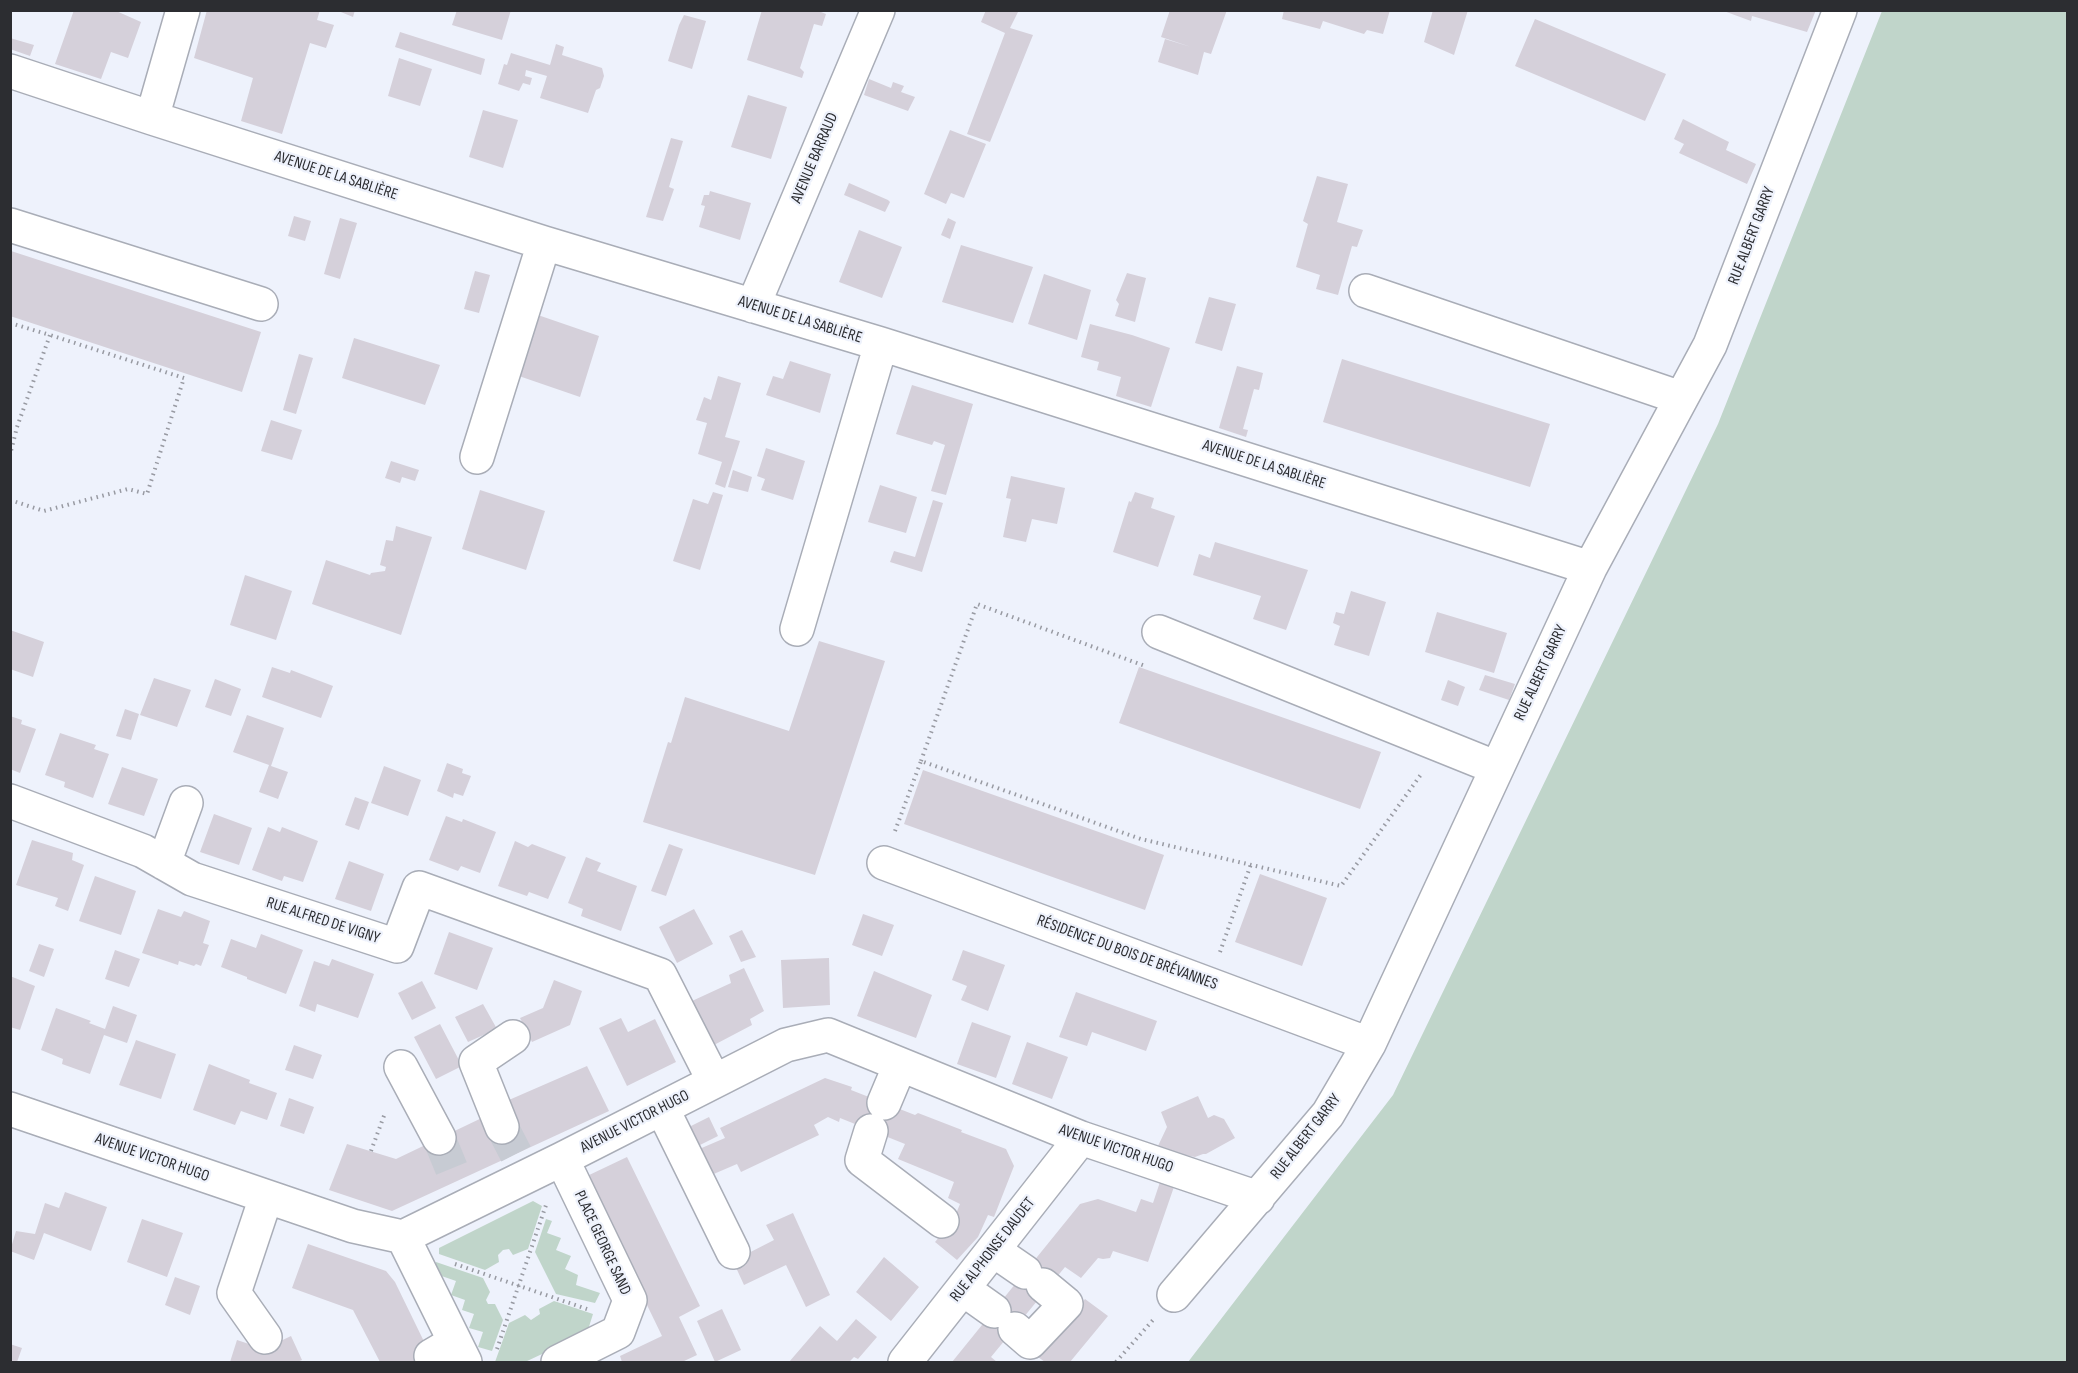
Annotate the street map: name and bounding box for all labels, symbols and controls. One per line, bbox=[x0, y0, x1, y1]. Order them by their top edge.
street label: AVENUE BARRAUD bbox=[787, 110, 843, 206]
street label: AVENUE DE LA SABLIÈRE bbox=[272, 147, 400, 205]
street label: RUE ALBERT GARRY bbox=[1725, 184, 1779, 288]
street label: AVENUE DE LA SABLIÈRE bbox=[736, 292, 864, 348]
street label: AVENUE DE LA SABLIÈRE bbox=[1200, 436, 1328, 494]
street label: RUE ALBERT GARRY bbox=[1511, 622, 1571, 724]
street label: RUE ALFRED DE VIGNY bbox=[264, 894, 382, 948]
street label: RÉSIDENCE DU BOIS DE BRÉVANNES bbox=[1034, 911, 1220, 995]
street label: AVENUE VICTOR HUGO bbox=[577, 1086, 693, 1158]
street label: RUE ALBERT GARRY bbox=[1267, 1090, 1345, 1184]
street label: AVENUE VICTOR HUGO bbox=[1056, 1120, 1176, 1178]
street label: AVENUE VICTOR HUGO bbox=[92, 1129, 212, 1187]
street label: PLACE GEORGE SAND bbox=[569, 1188, 635, 1298]
street label: RUE ALPHONSE DAUDET bbox=[946, 1194, 1040, 1306]

